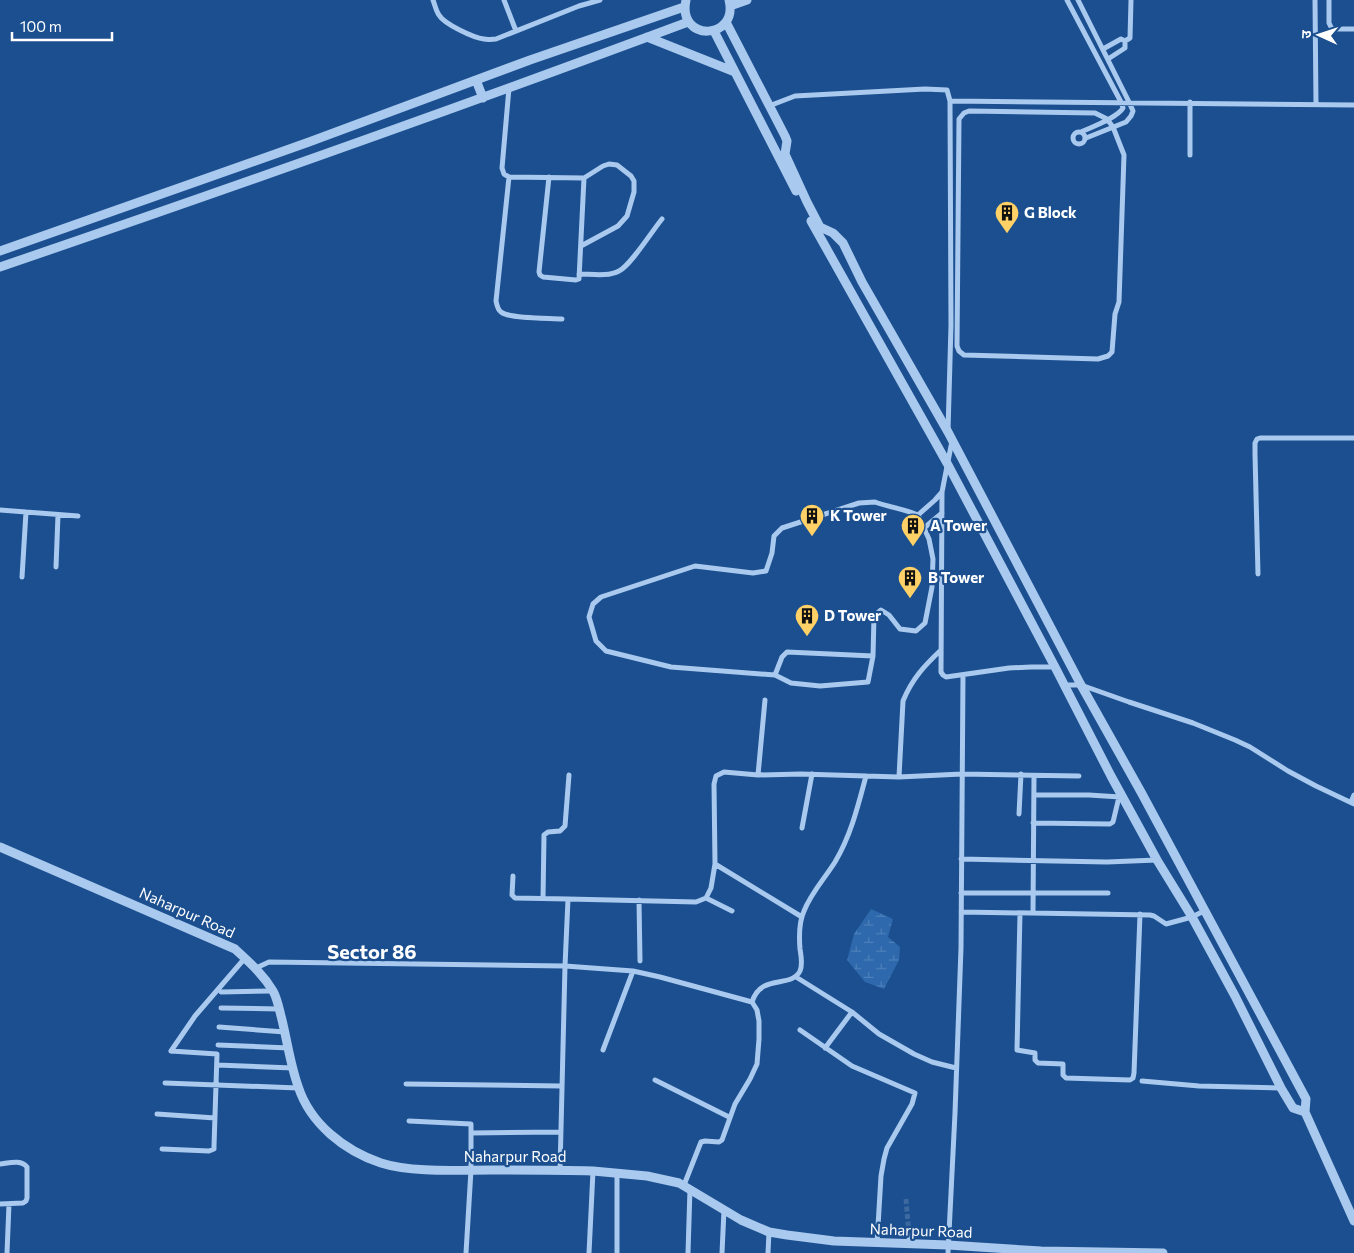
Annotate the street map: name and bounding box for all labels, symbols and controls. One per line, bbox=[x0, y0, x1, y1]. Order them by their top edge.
scale bar bbox=[12, 10, 112, 42]
north arrow bbox=[1294, 10, 1344, 60]
text: 100 m bbox=[20, 17, 62, 35]
text: उ bbox=[1297, 29, 1314, 39]
building icon: G Block bbox=[994, 200, 1020, 234]
place label: G Block bbox=[1024, 203, 1077, 221]
building icon: K Tower bbox=[799, 503, 825, 537]
place label: K Tower bbox=[830, 506, 887, 524]
building icon: A Tower bbox=[900, 513, 926, 547]
place label: A Tower bbox=[930, 516, 987, 534]
building icon: B Tower bbox=[897, 565, 923, 599]
place label: B Tower bbox=[928, 568, 984, 586]
building icon: D Tower bbox=[794, 603, 820, 637]
place label: D Tower bbox=[824, 606, 881, 624]
street label: Naharpur Road bbox=[137, 883, 238, 941]
district label: Sector 86 bbox=[327, 939, 417, 963]
street label: Naharpur Road bbox=[464, 1147, 566, 1165]
street label: Naharpur Road bbox=[869, 1219, 973, 1241]

